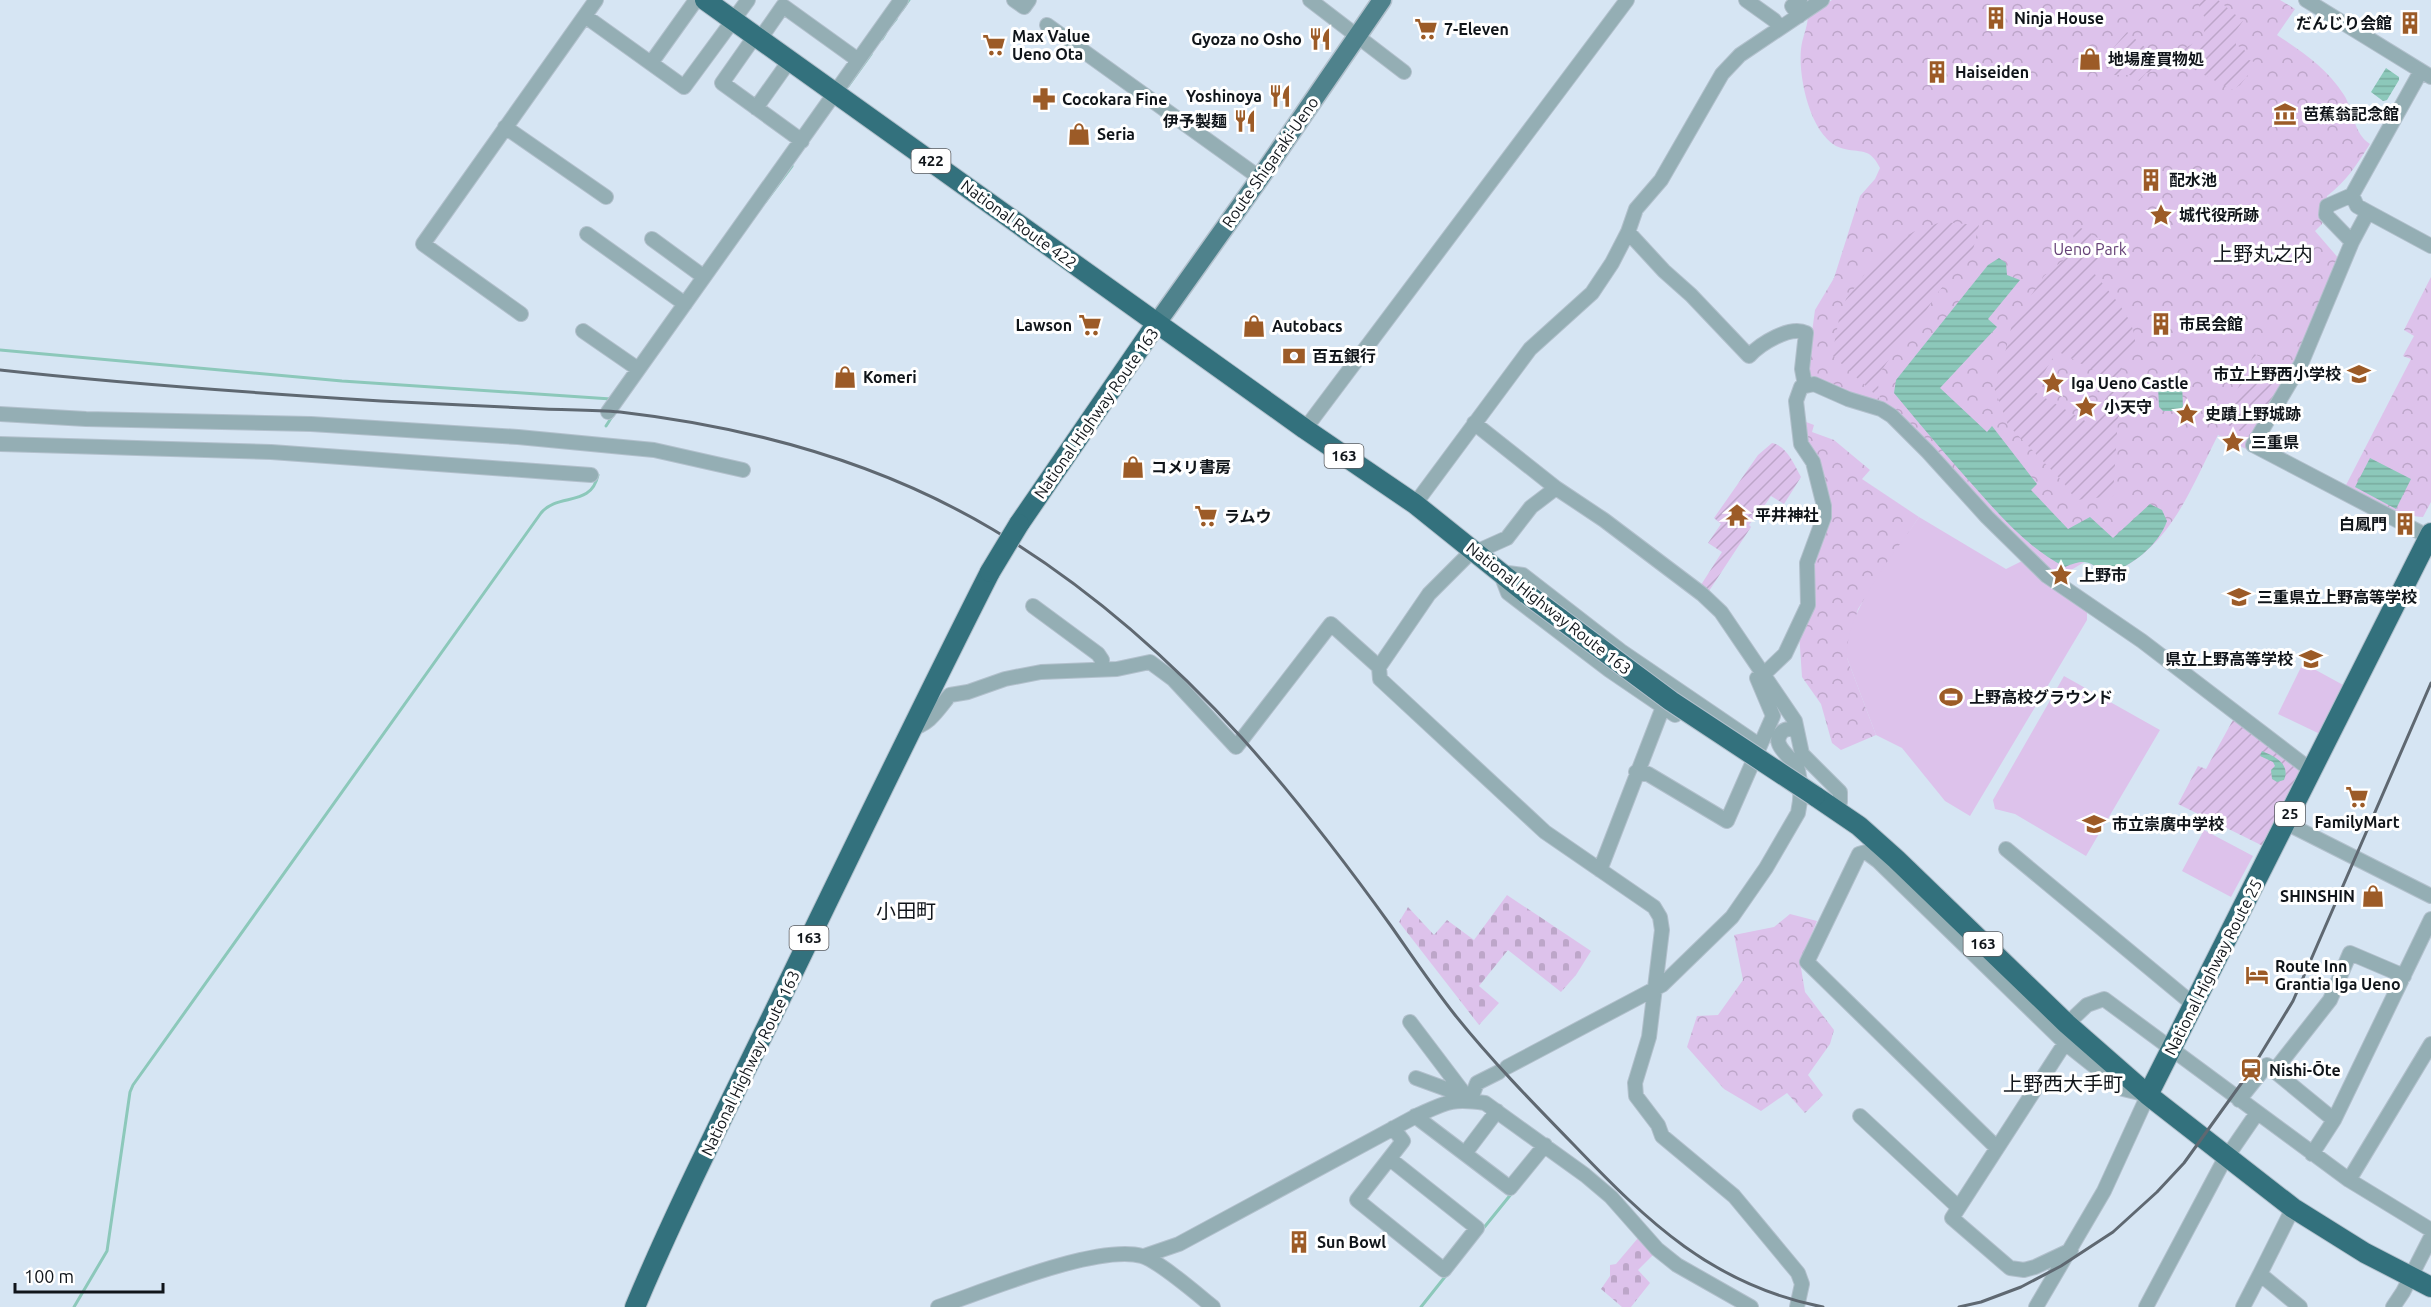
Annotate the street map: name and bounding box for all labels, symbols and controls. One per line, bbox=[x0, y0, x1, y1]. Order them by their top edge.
building icon: Ninja House bbox=[1983, 5, 2009, 31]
place label: Ninja House bbox=[2014, 9, 2104, 27]
building icon: だんじり会館 bbox=[2397, 10, 2423, 36]
place label: だんじり会館 bbox=[2296, 14, 2392, 32]
supermarket icon: 7-Eleven bbox=[1413, 16, 1439, 42]
place label: 7-Eleven bbox=[1444, 20, 1509, 38]
restaurant icon: Gyoza no Osho bbox=[1307, 26, 1333, 52]
place label: Max Value Ueno Ota bbox=[1012, 27, 1090, 63]
place label: Gyoza no Osho bbox=[1191, 30, 1302, 48]
supermarket icon: Max Value Ueno Ota bbox=[981, 32, 1007, 58]
shop icon: 地場産買物処 bbox=[2077, 46, 2103, 72]
place label: 地場産買物処 bbox=[2108, 50, 2204, 68]
building icon: Haiseiden bbox=[1924, 59, 1950, 85]
place label: Haiseiden bbox=[1955, 63, 2029, 81]
restaurant icon: Yoshinoya bbox=[1267, 83, 1293, 109]
pharmacy icon: Cocokara Fine bbox=[1031, 86, 1057, 112]
place label: Yoshinoya bbox=[1186, 87, 1262, 105]
place label: Cocokara Fine bbox=[1062, 90, 1167, 108]
street label: Route Shigaraki-Ueno bbox=[1218, 93, 1322, 231]
museum icon: 芭蕉翁記念館 bbox=[2272, 101, 2298, 127]
place label: 芭蕉翁記念館 bbox=[2303, 105, 2399, 123]
restaurant icon: 伊予製麺 bbox=[1232, 108, 1258, 134]
place label: 伊予製麺 bbox=[1162, 112, 1227, 130]
shop icon: Seria bbox=[1066, 121, 1092, 147]
place label: Seria bbox=[1097, 125, 1135, 143]
road number: 422 bbox=[912, 149, 950, 173]
building icon: 配水池 bbox=[2138, 167, 2164, 193]
place label: 配水池 bbox=[2169, 171, 2217, 189]
street label: National Route 422 bbox=[958, 176, 1080, 272]
place icon: 城代役所跡 bbox=[2148, 202, 2174, 228]
place label: 城代役所跡 bbox=[2179, 206, 2259, 224]
park label: Ueno Park bbox=[2053, 240, 2127, 258]
district label: 上野丸之内 bbox=[2213, 242, 2313, 265]
building icon: 市民会館 bbox=[2148, 311, 2174, 337]
supermarket icon: Lawson bbox=[1077, 312, 1103, 338]
shop icon: Autobacs bbox=[1241, 313, 1267, 339]
place label: 市民会館 bbox=[2179, 315, 2243, 333]
place label: Lawson bbox=[1015, 316, 1072, 334]
place label: Autobacs bbox=[1272, 317, 1343, 335]
street label: National Highway Route 163 bbox=[1030, 324, 1162, 502]
bank icon: 百五銀行 bbox=[1281, 343, 1307, 369]
place label: 百五銀行 bbox=[1312, 347, 1376, 365]
school or university icon: 市立上野西小学校 bbox=[2346, 361, 2372, 387]
shop icon: Komeri bbox=[832, 364, 858, 390]
place label: 市立上野西小学校 bbox=[2213, 365, 2341, 383]
place label: Komeri bbox=[863, 368, 917, 386]
place icon: Iga Ueno Castle bbox=[2040, 370, 2066, 396]
place label: Iga Ueno Castle bbox=[2071, 374, 2188, 392]
place icon: 小天守 bbox=[2073, 394, 2099, 420]
place label: 小天守 bbox=[2104, 398, 2152, 416]
place icon: 史蹟上野城跡 bbox=[2174, 401, 2200, 427]
place label: 史蹟上野城跡 bbox=[2205, 405, 2301, 423]
place icon: 三重県 bbox=[2220, 429, 2246, 455]
place label: 三重県 bbox=[2251, 433, 2299, 451]
road number: 163 bbox=[1324, 444, 1364, 468]
shop icon: コメリ書房 bbox=[1120, 454, 1146, 480]
place label: コメリ書房 bbox=[1151, 458, 1231, 476]
temple icon: 平井神社 bbox=[1724, 502, 1750, 528]
supermarket icon: ラムウ bbox=[1193, 503, 1219, 529]
place label: 平井神社 bbox=[1755, 506, 1819, 524]
place label: ラムウ bbox=[1224, 507, 1272, 525]
building icon: 白鳳門 bbox=[2392, 511, 2418, 537]
place label: 白鳳門 bbox=[2339, 515, 2387, 533]
street label: National Highway Route 163 bbox=[1463, 538, 1635, 678]
place icon: 上野市 bbox=[2048, 562, 2074, 588]
place label: 上野市 bbox=[2079, 566, 2127, 584]
school or university icon: 三重県立上野高等学校 bbox=[2226, 584, 2252, 610]
place label: 三重県立上野高等学校 bbox=[2257, 588, 2417, 606]
school or university icon: 県立上野高等学校 bbox=[2298, 646, 2324, 672]
place label: 県立上野高等学校 bbox=[2165, 650, 2293, 668]
sports icon: 上野高校グラウンド bbox=[1938, 684, 1964, 710]
place label: 上野高校グラウンド bbox=[1969, 688, 2113, 706]
supermarket icon: FamilyMart bbox=[2344, 784, 2370, 810]
road number: 25 bbox=[2275, 802, 2305, 826]
school or university icon: 市立崇廣中学校 bbox=[2081, 811, 2107, 837]
place label: FamilyMart bbox=[2314, 813, 2400, 831]
place label: 市立崇廣中学校 bbox=[2112, 815, 2224, 833]
street label: National Highway Route 25 bbox=[2161, 876, 2265, 1058]
shop icon: SHINSHIN bbox=[2360, 883, 2386, 909]
place label: SHINSHIN bbox=[2280, 887, 2355, 905]
district label: 小田町 bbox=[876, 899, 936, 922]
road number: 163 bbox=[790, 926, 828, 950]
road number: 163 bbox=[1964, 932, 2002, 956]
place label: Route Inn Grantia Iga Ueno bbox=[2275, 957, 2401, 993]
hotel icon: Route Inn Grantia Iga Ueno bbox=[2244, 962, 2270, 988]
street label: National Highway Route 163 bbox=[697, 967, 803, 1159]
station icon: Nishi-Ōte bbox=[2238, 1057, 2264, 1083]
place label: Nishi-Ōte bbox=[2269, 1061, 2341, 1079]
district label: 上野西大手町 bbox=[2003, 1072, 2123, 1095]
building icon: Sun Bowl bbox=[1286, 1229, 1312, 1255]
place label: Sun Bowl bbox=[1317, 1233, 1386, 1251]
scale bar bbox=[15, 1256, 164, 1294]
text: 100 m bbox=[24, 1266, 74, 1286]

